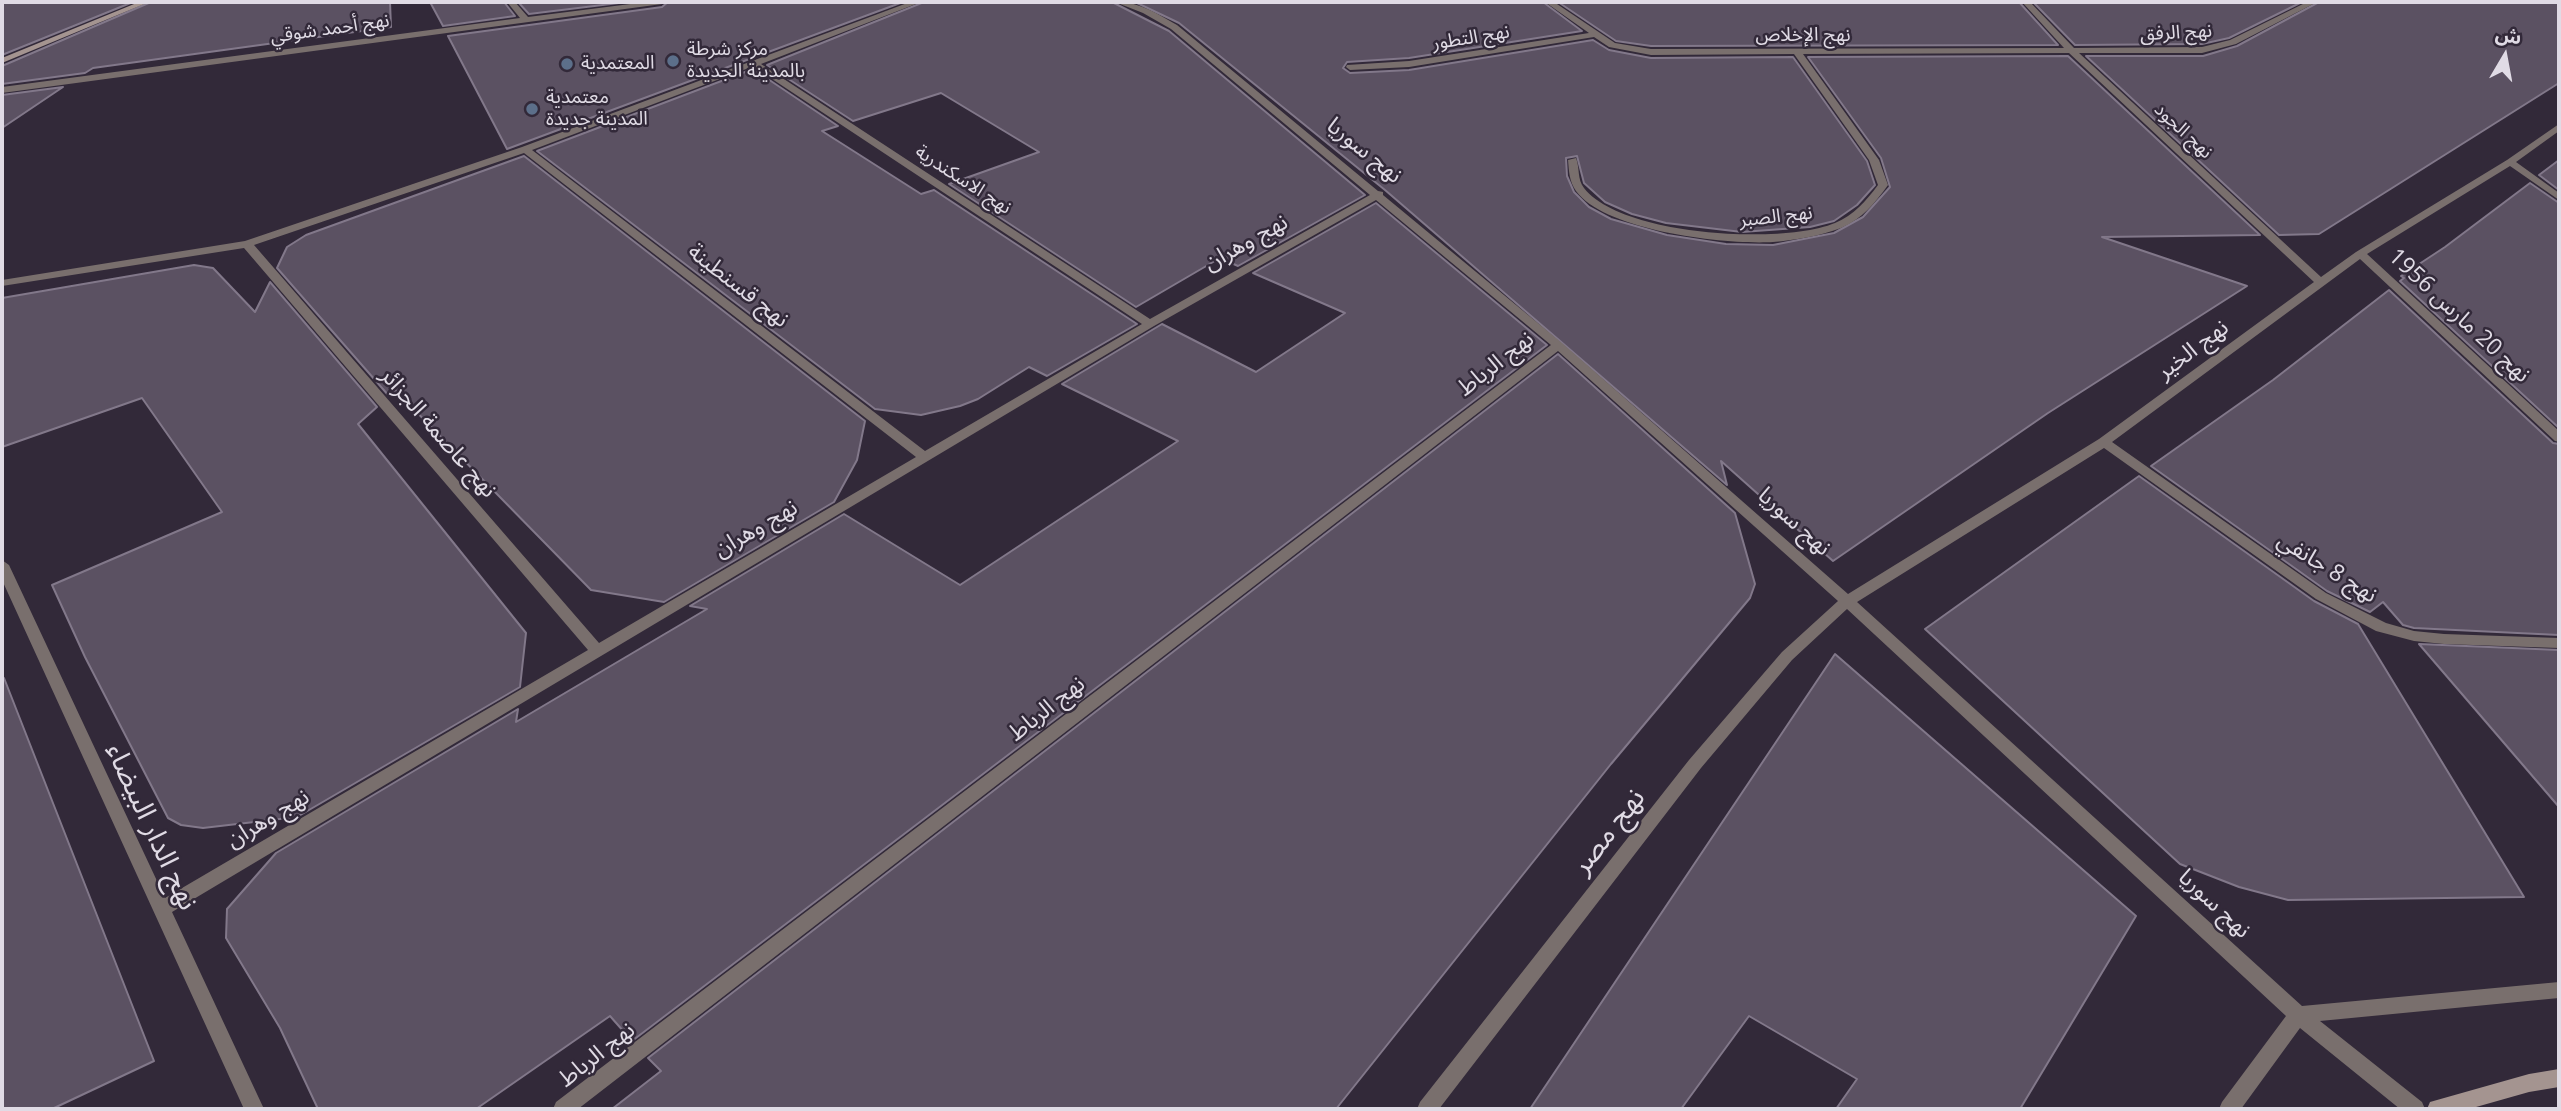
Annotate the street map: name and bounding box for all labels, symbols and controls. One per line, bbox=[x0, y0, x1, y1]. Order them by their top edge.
street label: نهج أحمد شوقي bbox=[269, 9, 391, 49]
street label: نهج الرفق bbox=[2139, 20, 2213, 46]
text: ش bbox=[2494, 20, 2524, 50]
street label: نهج التطور bbox=[1431, 21, 1511, 55]
north arrow bbox=[2470, 21, 2540, 91]
street label: نهج الإخلاص bbox=[1756, 25, 1850, 47]
place label: مركز شرطة بالمدينة الجديدة bbox=[687, 39, 805, 83]
place label: المعتمدية bbox=[581, 53, 654, 75]
marker: مركز شرطة بالمدينة الجديدة bbox=[665, 53, 681, 69]
marker: المعتمدية bbox=[559, 56, 575, 72]
place label: معتمدية المدينة جديدة bbox=[546, 87, 648, 131]
street label: نهج الجود bbox=[2149, 98, 2217, 164]
marker: معتمدية المدينة جديدة bbox=[524, 101, 540, 117]
street label: نهج سوريا bbox=[1321, 112, 1407, 190]
street label: نهج الاسكندرية bbox=[911, 140, 1015, 220]
street label: نهج الصبر bbox=[1738, 202, 1814, 232]
street label: نهج وهران bbox=[1199, 209, 1293, 277]
street label: نهج قسنطينة bbox=[682, 238, 794, 334]
street label: نهج 20 مارس 1956 bbox=[2382, 243, 2536, 389]
street label: نهج الخير bbox=[2152, 314, 2234, 386]
street label: نهج الرباط bbox=[1452, 326, 1540, 402]
street label: نهج عاصمة الجزائر bbox=[374, 362, 502, 504]
street label: نهج سوريا bbox=[1752, 482, 1836, 562]
street label: نهج وهران bbox=[709, 494, 803, 564]
street label: نهج 8 جانفي bbox=[2272, 526, 2382, 610]
street label: نهج الرباط bbox=[1003, 671, 1091, 747]
street label: نهج الدار البيضاء bbox=[98, 738, 204, 916]
street label: نهج مصر bbox=[1565, 782, 1653, 882]
street label: نهج وهران bbox=[221, 783, 315, 855]
street label: نهج سوريا bbox=[2172, 864, 2256, 944]
street label: نهج الرباط bbox=[553, 1017, 641, 1093]

